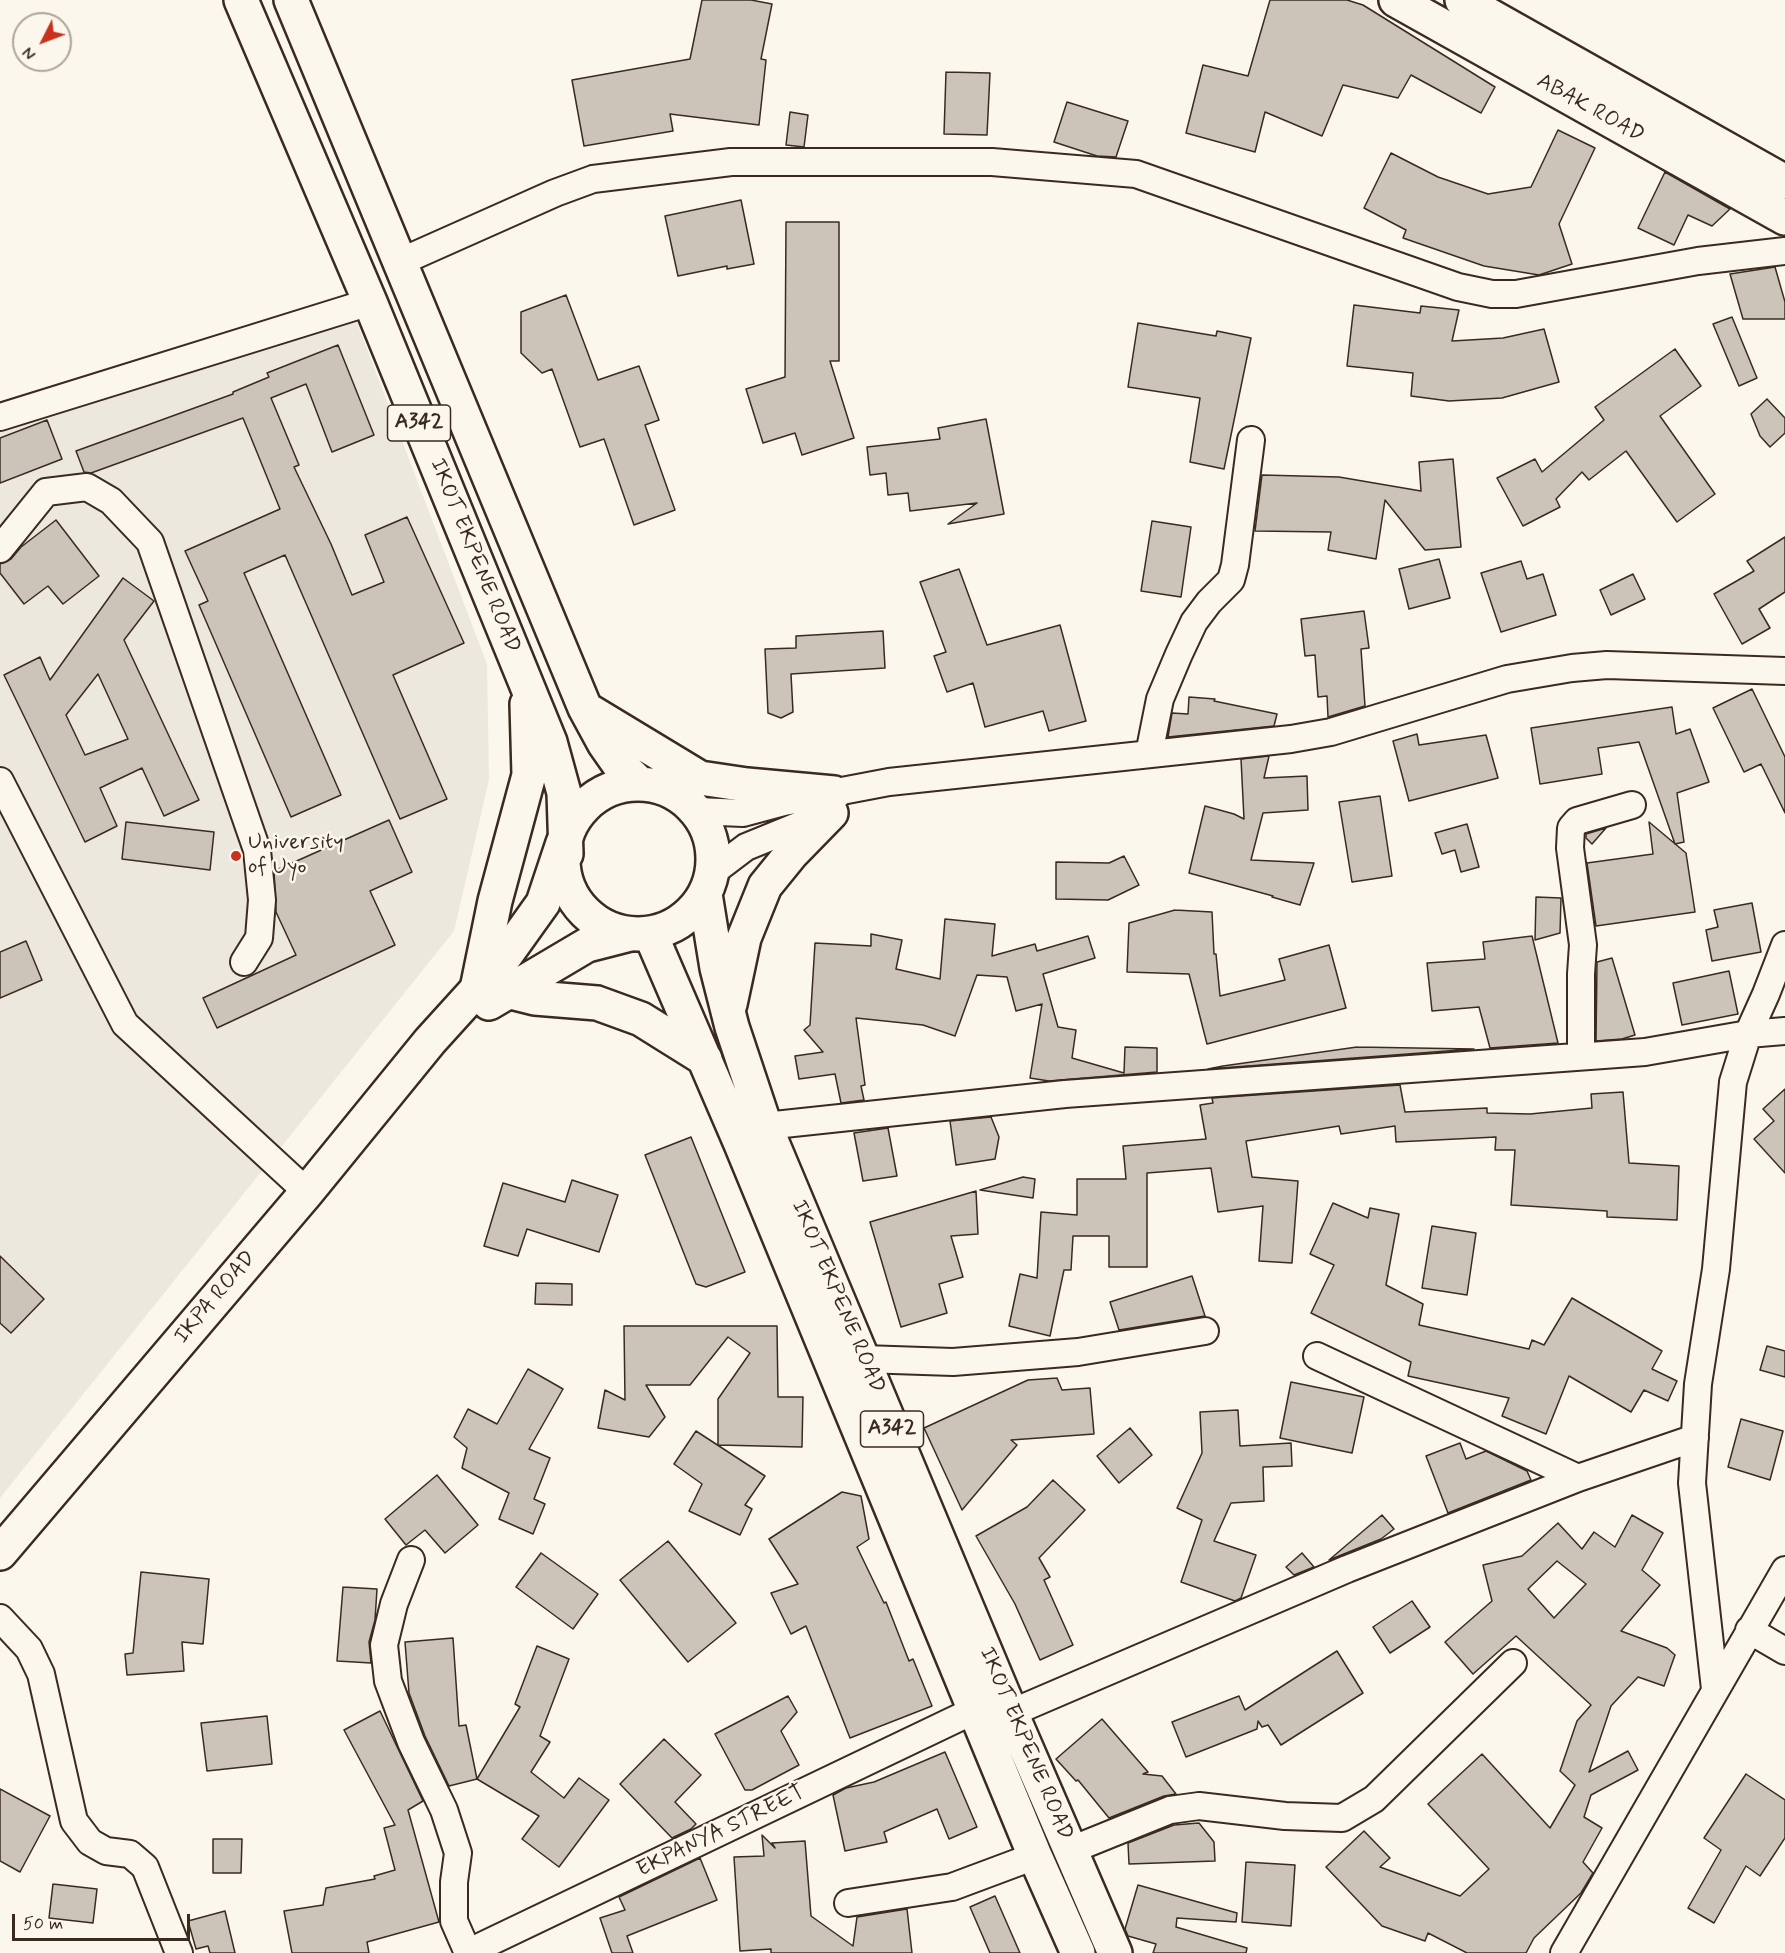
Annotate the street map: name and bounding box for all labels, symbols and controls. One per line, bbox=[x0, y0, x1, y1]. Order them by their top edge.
north arrow bbox=[12, 12, 72, 72]
text: N bbox=[18, 42, 41, 64]
street label: ABAK ROAD bbox=[1532, 69, 1648, 149]
road number: A342 bbox=[388, 405, 450, 441]
street label: IKOT EKPENE ROAD bbox=[423, 455, 525, 657]
place label: University of Uyo bbox=[248, 830, 344, 882]
marker: University of Uyo bbox=[229, 849, 243, 863]
street label: IKOT EKPENE ROAD bbox=[784, 1196, 890, 1398]
street label: IKPA ROAD bbox=[169, 1246, 263, 1350]
road number: A342 bbox=[860, 1411, 924, 1447]
street label: IKOT EKPENE ROAD bbox=[972, 1643, 1078, 1845]
street label: EKPANYA STREET bbox=[633, 1780, 809, 1884]
scale bar bbox=[15, 1902, 194, 1940]
text: 50 m bbox=[23, 1912, 63, 1936]

